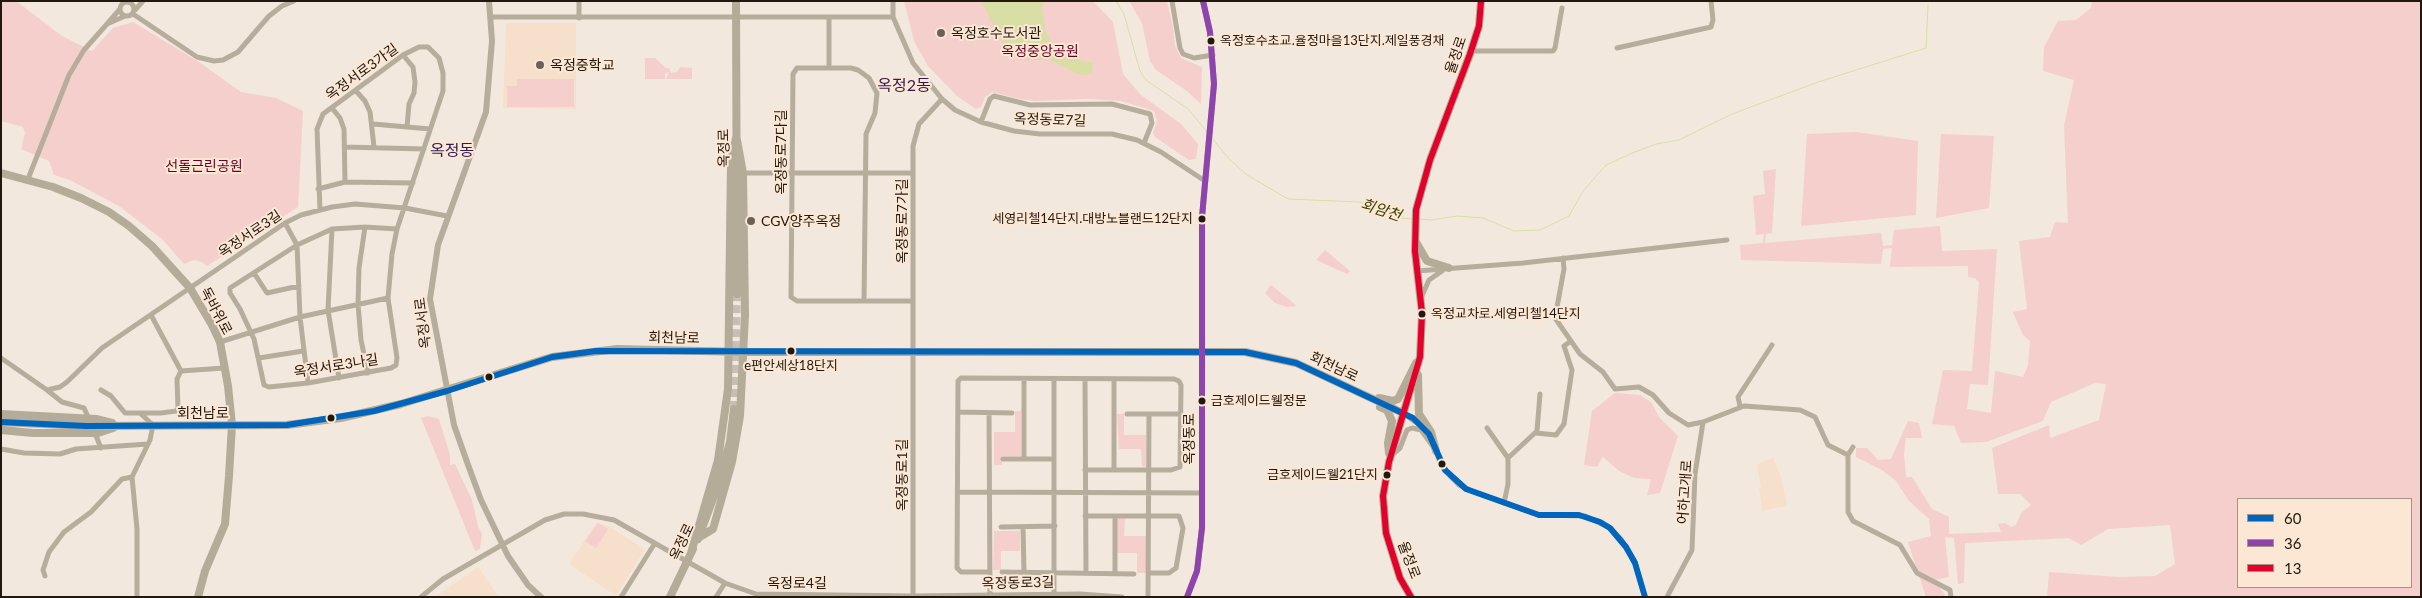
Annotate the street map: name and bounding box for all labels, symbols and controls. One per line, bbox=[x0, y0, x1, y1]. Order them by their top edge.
place label: 옥정호수도서관 bbox=[951, 25, 1041, 41]
marker: 옥정호수도서관 bbox=[935, 27, 947, 39]
place label: 옥정호수초교.율정마을13단지.제일풍경채 bbox=[1220, 33, 1445, 49]
street label: 율정로 bbox=[1442, 34, 1470, 76]
marker: 옥정호수초교.율정마을13단지.제일풍경채 bbox=[1206, 36, 1216, 46]
street label: 옥정서로3가길 bbox=[323, 40, 401, 104]
park label: 옥정중앙공원 bbox=[1001, 43, 1079, 59]
place label: 옥정중학교 bbox=[550, 57, 614, 73]
marker: 옥정중학교 bbox=[534, 59, 546, 71]
district label: 옥정2동 bbox=[877, 76, 931, 96]
street label: 옥정동로7다길 bbox=[773, 109, 789, 195]
street label: 옥정동로7길 bbox=[1013, 110, 1087, 130]
street label: 옥정로 bbox=[715, 129, 733, 167]
district label: 옥정동 bbox=[430, 141, 474, 161]
park label: 선돌근린공원 bbox=[165, 158, 243, 174]
street label: 옥정동로7가길 bbox=[894, 178, 910, 264]
water label: 회암천 bbox=[1359, 195, 1403, 225]
street label: 옥정서로3길 bbox=[215, 207, 285, 261]
place label: 세영리첼14단지.대방노블랜드12단지 bbox=[992, 211, 1193, 227]
place label: CGV양주옥정 bbox=[761, 213, 841, 229]
marker: 세영리첼14단지.대방노블랜드12단지 bbox=[1197, 214, 1207, 224]
marker: CGV양주옥정 bbox=[745, 215, 757, 227]
street label: 독바위로 bbox=[196, 284, 236, 338]
street label: 옥정서로 bbox=[412, 296, 434, 350]
place label: 옥정교차로.세영리첼14단지 bbox=[1431, 306, 1581, 322]
marker: 옥정교차로.세영리첼14단지 bbox=[1417, 309, 1427, 319]
street label: 회천남로 bbox=[648, 329, 700, 347]
marker: e편안세상18단지 bbox=[786, 346, 796, 356]
street label: 회천남로 bbox=[1307, 349, 1361, 385]
street label: 옥정서로3나길 bbox=[293, 351, 379, 381]
place label: e편안세상18단지 bbox=[744, 358, 838, 374]
unlabelled marker bbox=[484, 372, 494, 382]
place label: 금호제이드웰정문 bbox=[1211, 393, 1307, 409]
marker: 금호제이드웰정문 bbox=[1197, 396, 1207, 406]
street label: 회천남로 bbox=[177, 405, 229, 421]
unlabelled marker bbox=[326, 413, 336, 423]
street label: 옥정동로 bbox=[1181, 413, 1197, 465]
street label: 옥정동로1길 bbox=[894, 439, 910, 511]
unlabelled marker bbox=[1437, 459, 1447, 469]
street label: 어하고개로 bbox=[1674, 459, 1696, 525]
place label: 금호제이드웰21단지 bbox=[1267, 467, 1378, 483]
marker: 금호제이드웰21단지 bbox=[1382, 470, 1392, 480]
legend bbox=[2237, 498, 2412, 588]
text: 60 bbox=[2284, 509, 2301, 527]
street label: 옥정로 bbox=[666, 521, 698, 563]
text: 36 bbox=[2284, 534, 2301, 552]
street label: 율정로 bbox=[1394, 539, 1424, 581]
text: 13 bbox=[2284, 559, 2301, 577]
street label: 옥정동로3길 bbox=[982, 574, 1054, 592]
street label: 옥정로4길 bbox=[767, 575, 827, 591]

